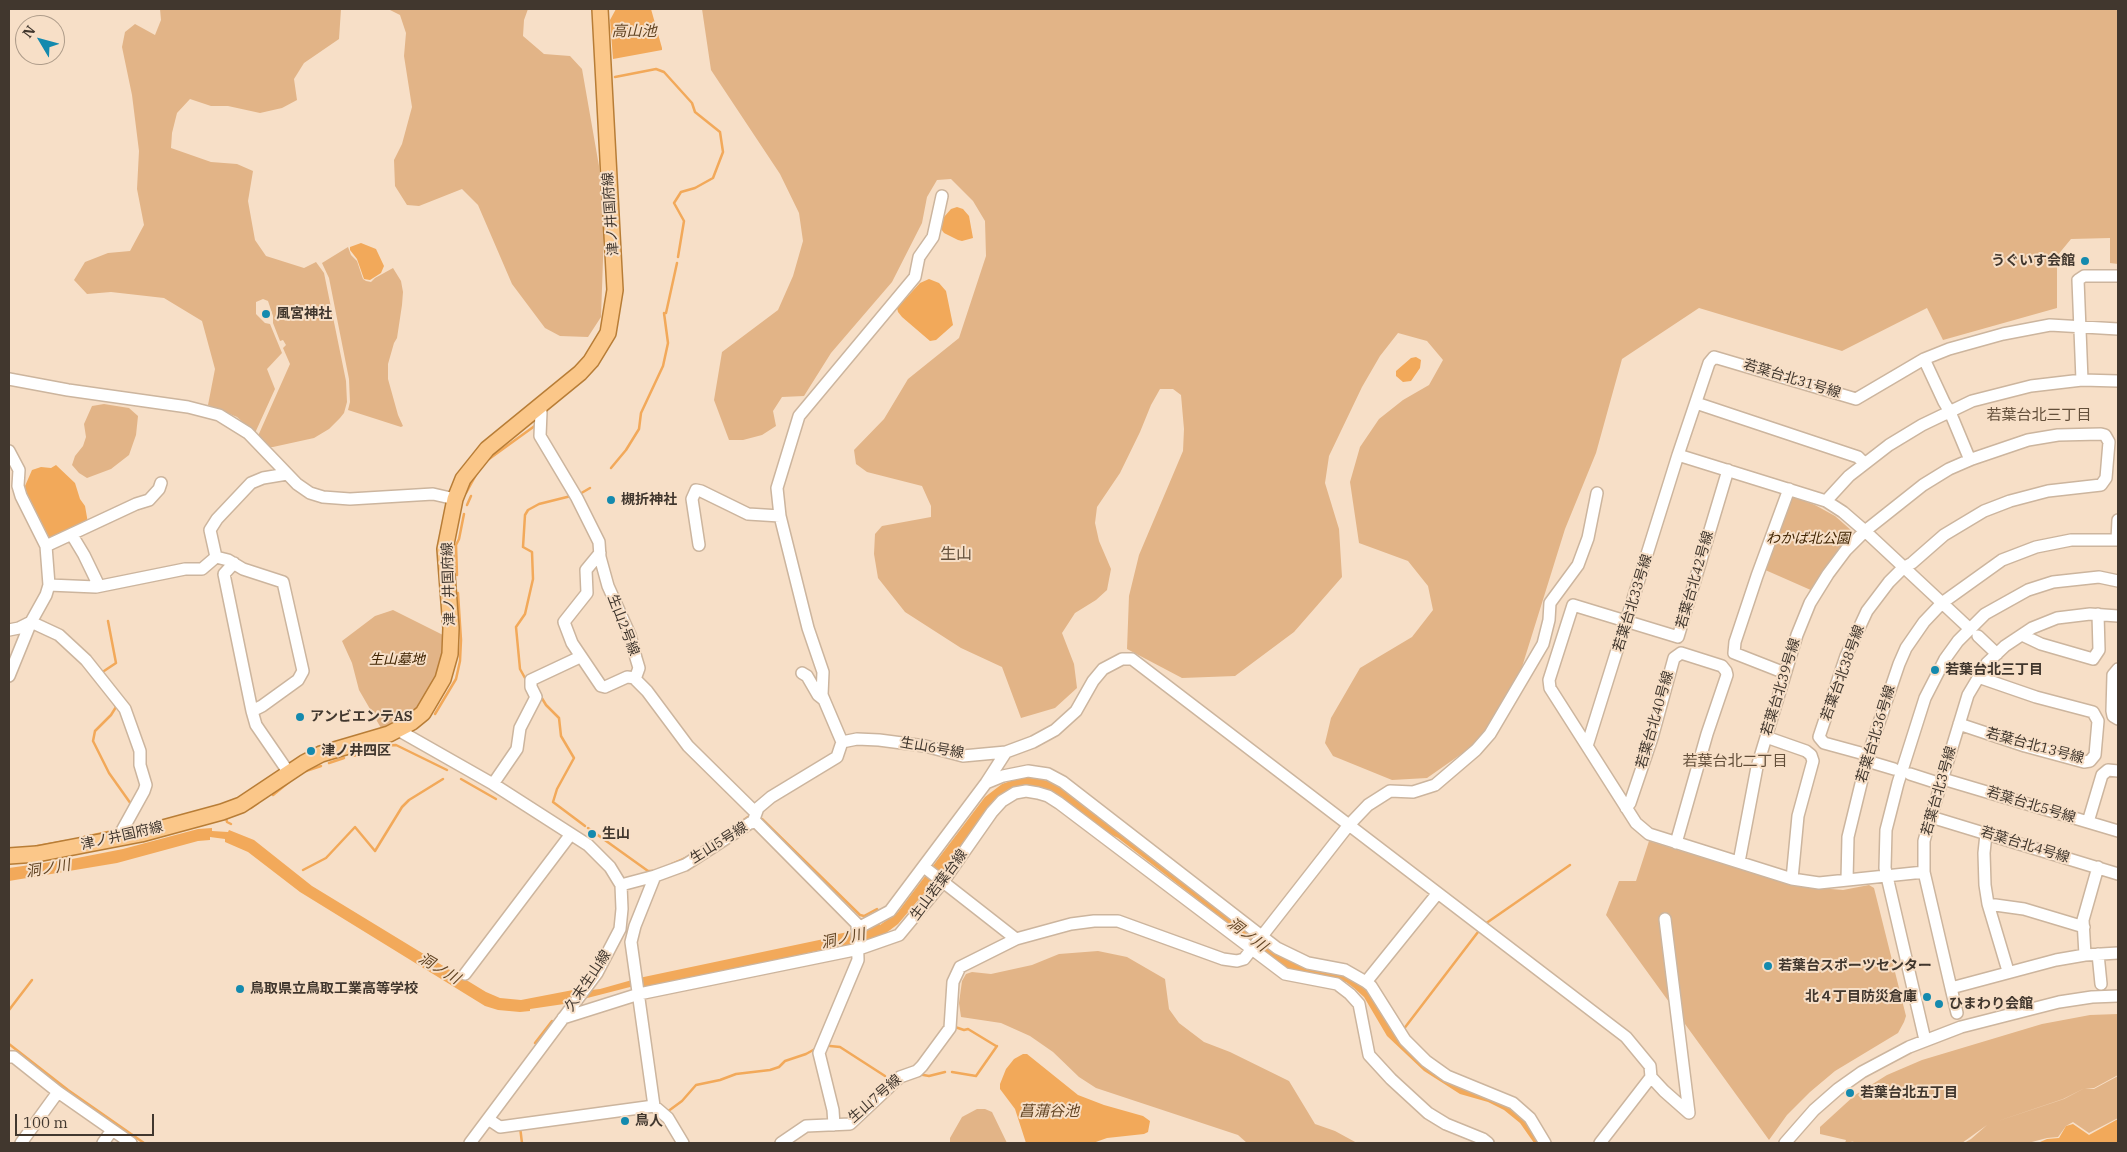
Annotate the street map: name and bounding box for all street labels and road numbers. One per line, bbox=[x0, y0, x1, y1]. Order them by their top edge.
street label: 津ノ井国府線 bbox=[600, 172, 622, 256]
street label: 若葉台北31号線 bbox=[1741, 356, 1843, 402]
street label: 若葉台北42号線 bbox=[1673, 529, 1717, 631]
street label: 津ノ井国府線 bbox=[439, 542, 459, 626]
street label: 若葉台北33号線 bbox=[1610, 552, 1656, 654]
street label: 生山2号線 bbox=[604, 592, 642, 658]
street label: 若葉台北38号線 bbox=[1818, 623, 1868, 723]
street label: 若葉台北39号線 bbox=[1758, 636, 1804, 738]
street label: 若葉台北40号線 bbox=[1633, 669, 1677, 771]
street label: 若葉台北36号線 bbox=[1853, 683, 1899, 785]
street label: 若葉台北13号線 bbox=[1984, 725, 2086, 767]
street label: 生山6号線 bbox=[899, 734, 965, 762]
street label: 若葉台北3号線 bbox=[1918, 744, 1960, 838]
street label: 若葉台北5号線 bbox=[1984, 783, 2078, 827]
street label: 津ノ井国府線 bbox=[79, 818, 165, 854]
street label: 生山5号線 bbox=[687, 819, 751, 867]
street label: 若葉台北4号線 bbox=[1978, 823, 2072, 867]
street label: 生山若葉台線 bbox=[907, 846, 971, 924]
street label: 久末生山線 bbox=[561, 947, 615, 1015]
street label: 生山7号線 bbox=[845, 1072, 905, 1126]

